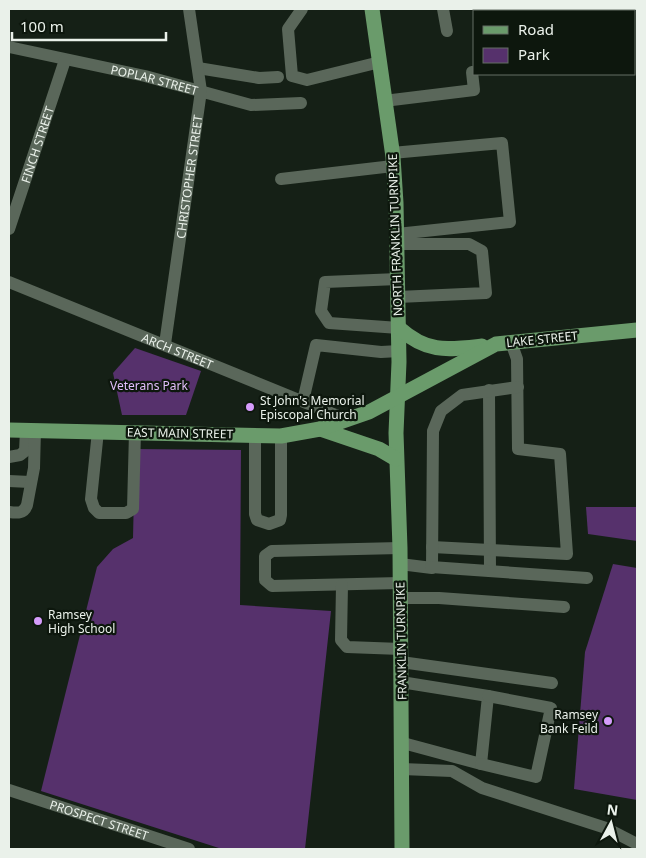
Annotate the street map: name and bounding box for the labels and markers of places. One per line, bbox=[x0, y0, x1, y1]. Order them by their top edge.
place label: St John's Memorial Episcopal Church bbox=[260, 392, 365, 423]
marker: St John's Memorial Episcopal Church bbox=[244, 401, 256, 413]
place label: Ramsey High School bbox=[48, 606, 115, 637]
marker: Ramsey High School bbox=[32, 615, 44, 627]
place label: Ramsey Bank Feild bbox=[540, 706, 599, 737]
marker: Ramsey Bank Feild bbox=[602, 715, 614, 727]

